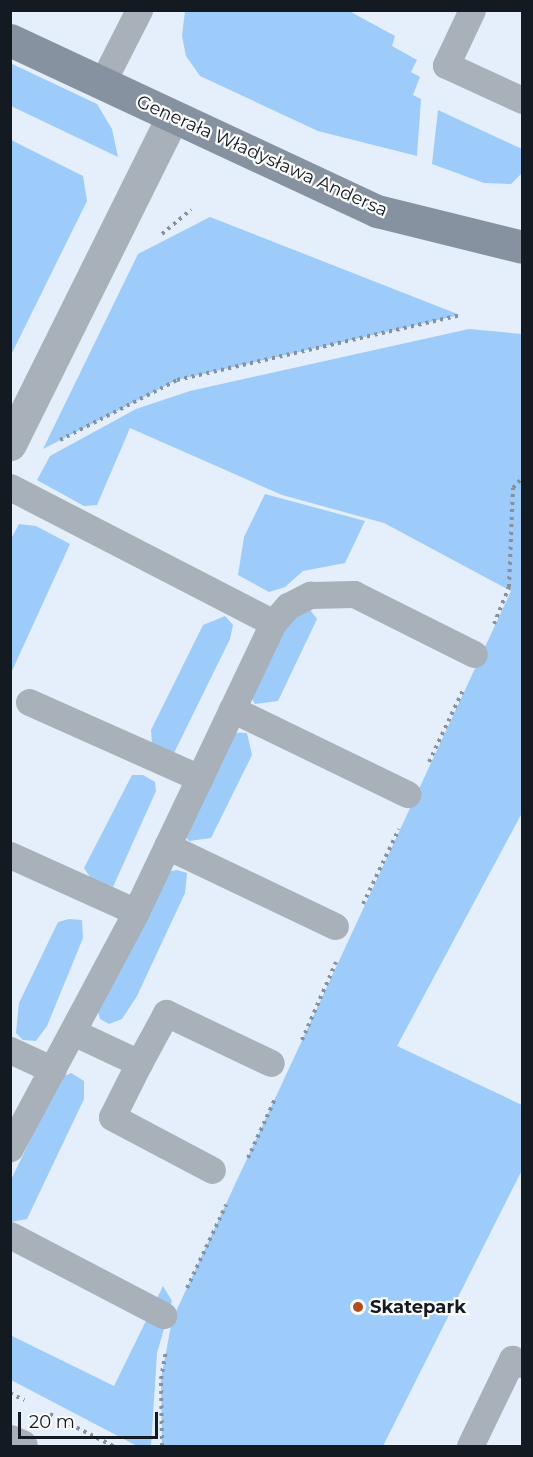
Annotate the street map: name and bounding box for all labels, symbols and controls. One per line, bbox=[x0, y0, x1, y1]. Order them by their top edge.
street label: Generała Władysława Andersa bbox=[133, 91, 391, 221]
place label: Skatepark bbox=[370, 1296, 466, 1318]
marker: Skatepark bbox=[351, 1300, 365, 1314]
scale bar bbox=[21, 1400, 160, 1438]
text: 20 m bbox=[29, 1411, 75, 1433]

